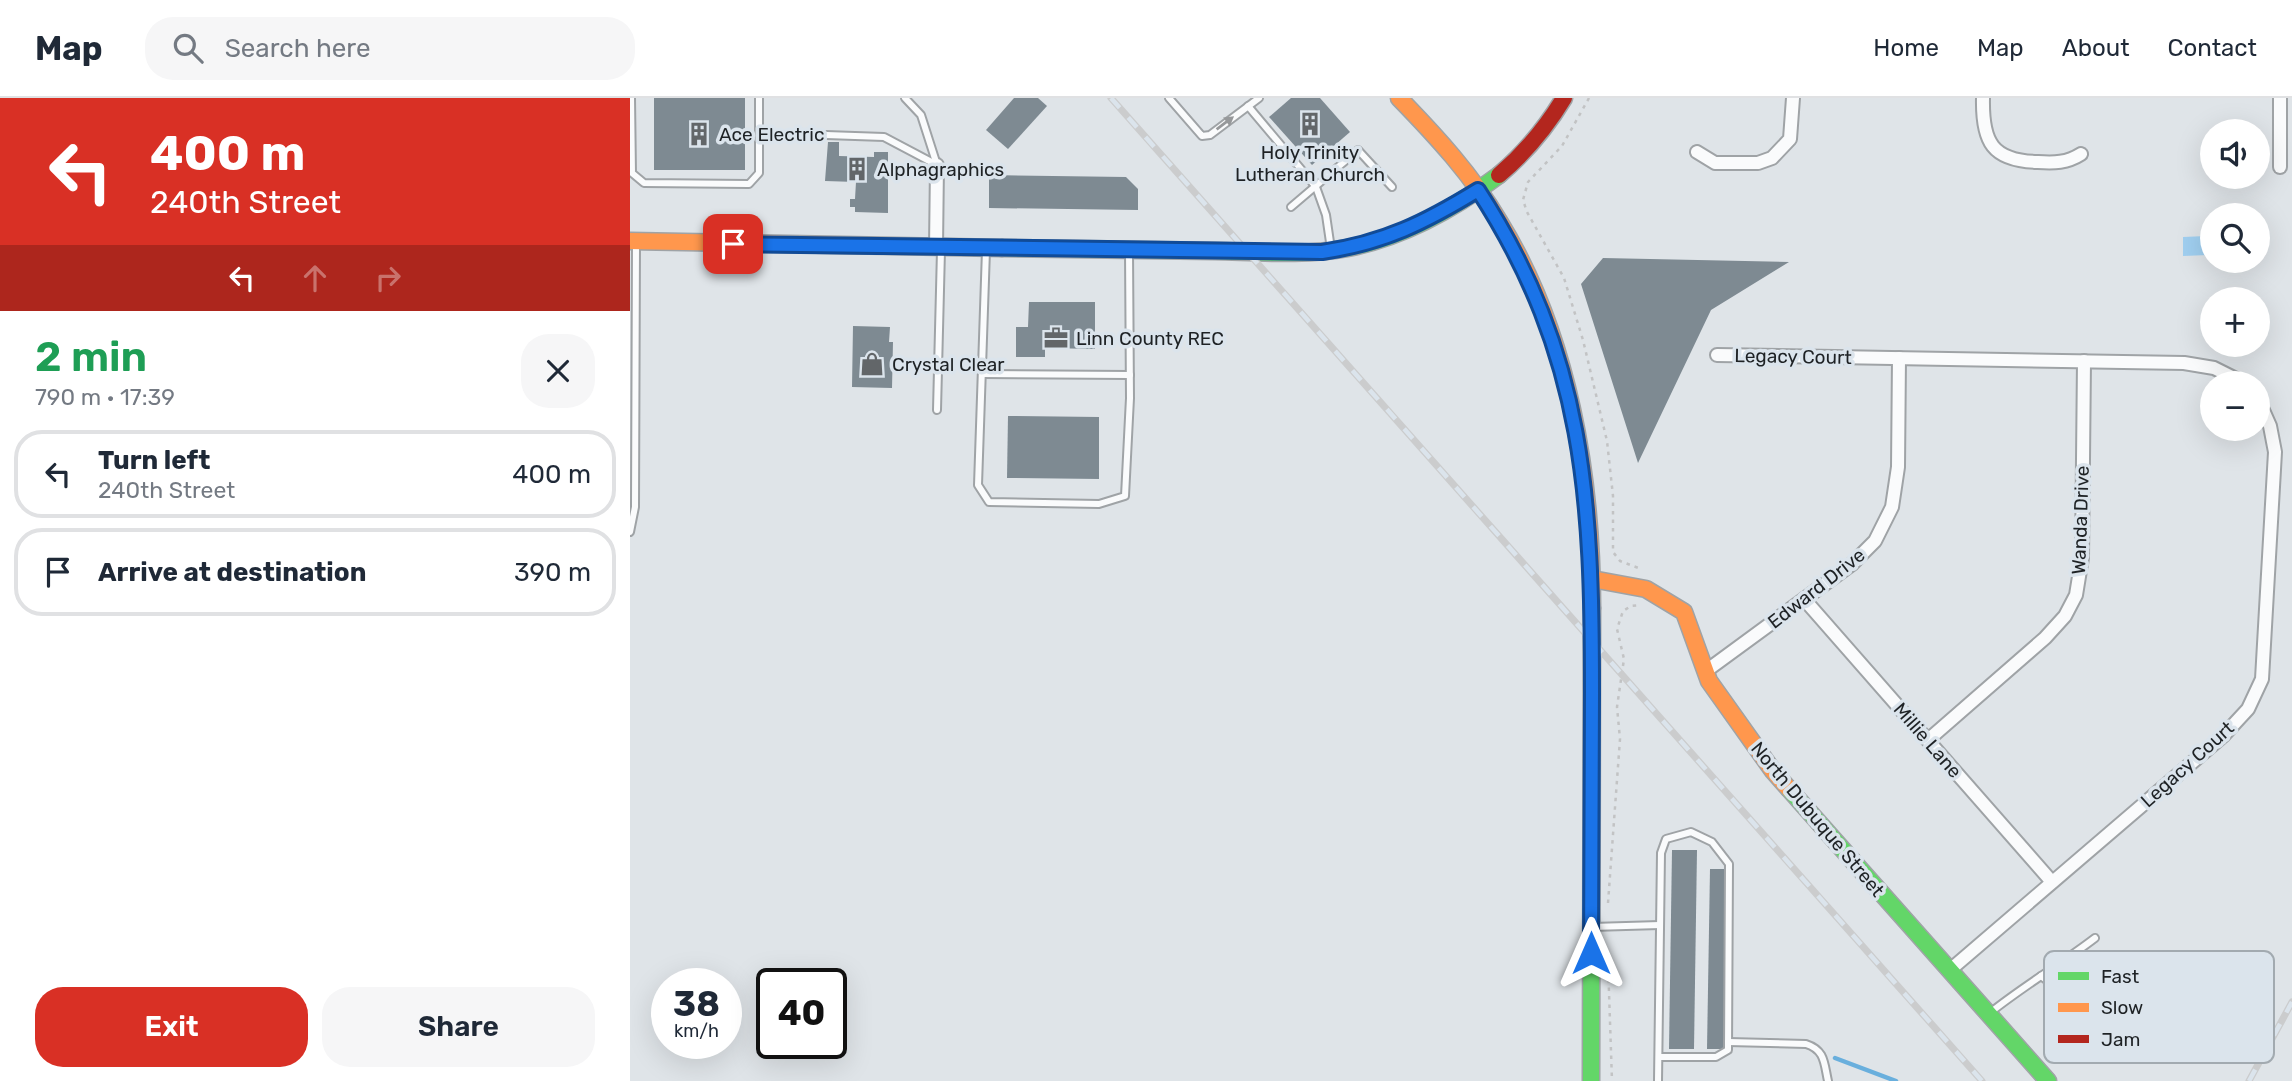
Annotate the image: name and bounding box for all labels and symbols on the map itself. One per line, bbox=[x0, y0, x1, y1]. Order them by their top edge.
building icon: Holy Trinity Lutheran Church bbox=[1296, 110, 1324, 138]
one-way arrow bbox=[1216, 116, 1234, 130]
building icon: Ace Electric bbox=[685, 120, 713, 148]
place label: Ace Electric bbox=[719, 123, 824, 146]
place label: Holy Trinity Lutheran Church bbox=[1235, 141, 1385, 186]
building icon: Alphagraphics bbox=[843, 155, 871, 183]
place label: Alphagraphics bbox=[877, 158, 1004, 181]
pin bbox=[703, 214, 763, 274]
office icon: Linn County REC bbox=[1042, 324, 1070, 352]
place label: Linn County REC bbox=[1076, 327, 1224, 350]
street label: Legacy Court bbox=[1734, 344, 1852, 369]
shop icon: Crystal Clear bbox=[858, 350, 886, 378]
place label: Crystal Clear bbox=[892, 353, 1005, 376]
street label: Wanda Drive bbox=[2067, 465, 2094, 575]
street label: Edward Drive bbox=[1763, 543, 1869, 633]
street label: Millie Lane bbox=[1889, 698, 1967, 783]
street label: Legacy Court bbox=[2136, 716, 2239, 812]
street label: North Dubuque Street bbox=[1746, 737, 1890, 902]
position arrow bbox=[1554, 916, 1628, 990]
legend bbox=[2044, 951, 2274, 1063]
text: Fast bbox=[2101, 965, 2140, 988]
speed limit sign: 40 bbox=[756, 968, 847, 1059]
text: Slow bbox=[2101, 996, 2143, 1019]
text: Jam bbox=[2101, 1028, 2140, 1051]

